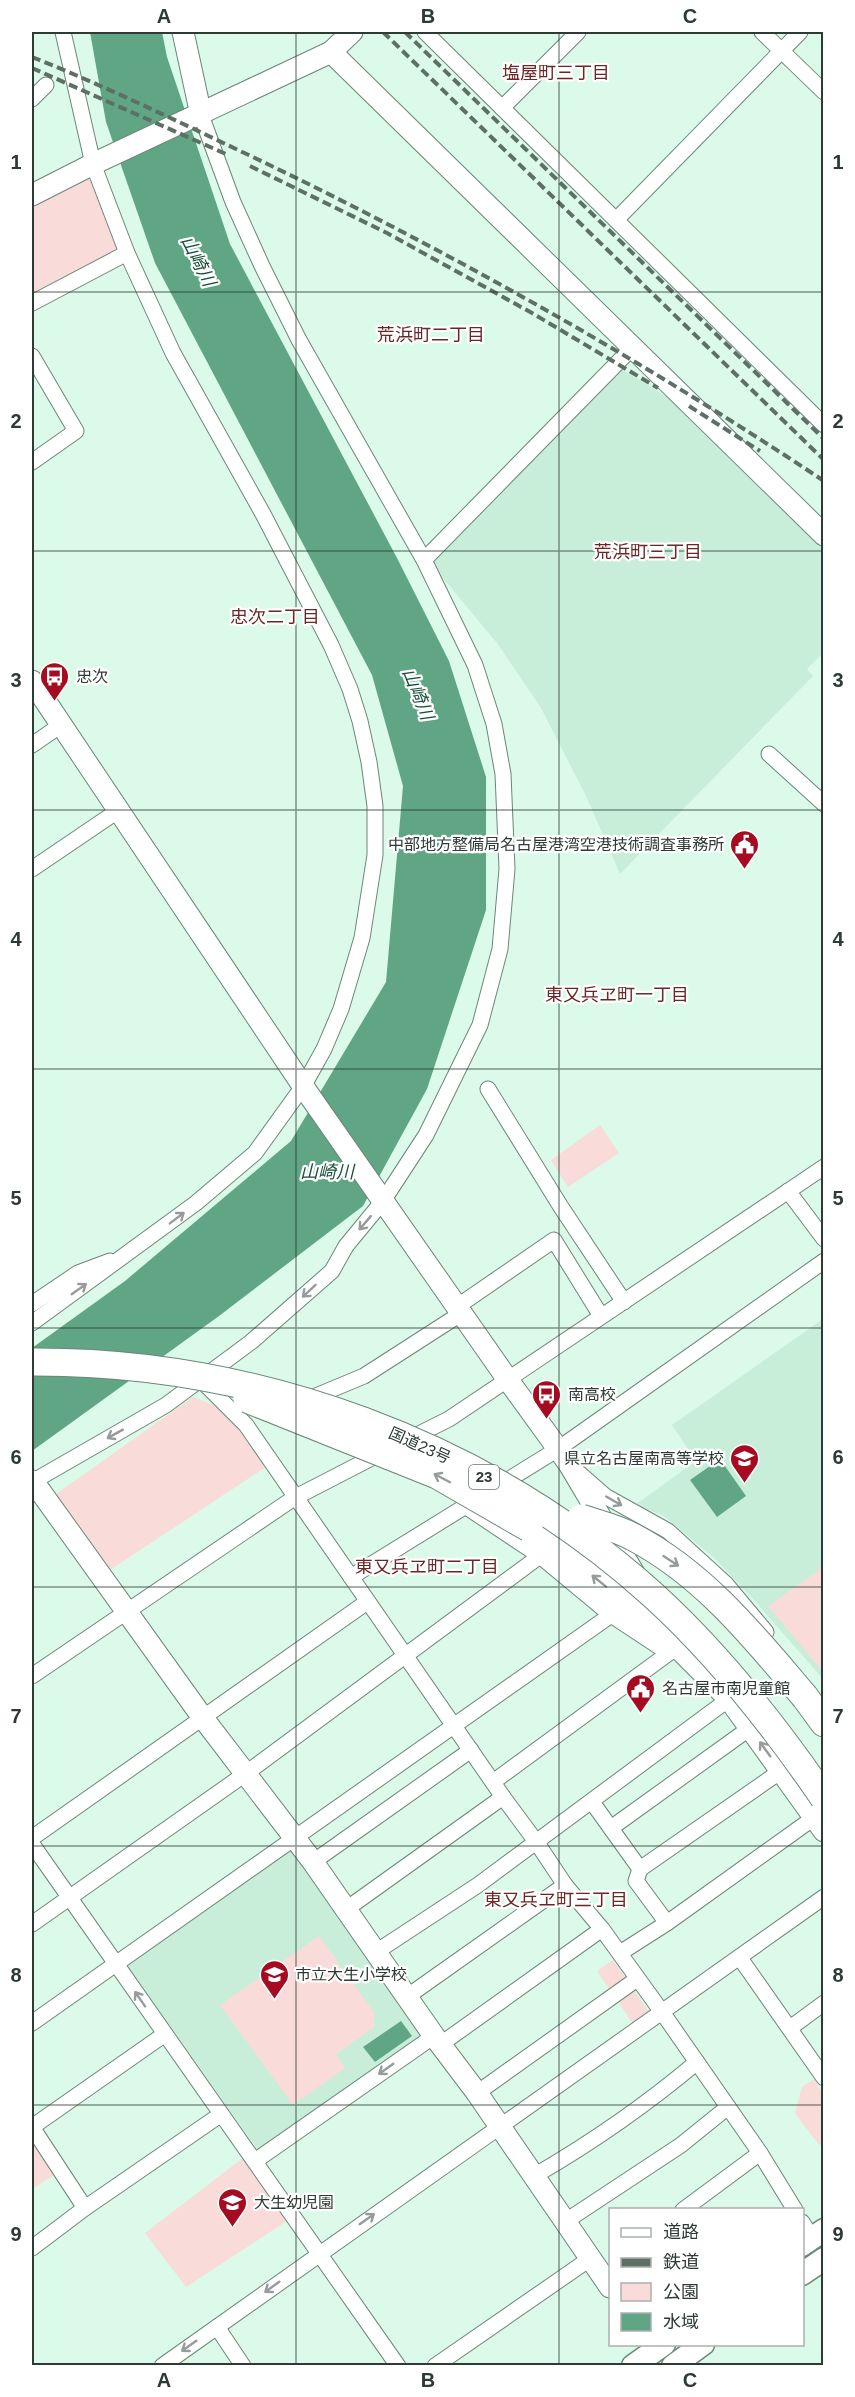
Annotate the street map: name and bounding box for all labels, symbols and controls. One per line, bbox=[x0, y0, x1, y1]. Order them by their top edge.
text: A bbox=[157, 5, 171, 27]
text: B bbox=[421, 5, 435, 27]
text: C bbox=[683, 5, 697, 27]
district label: 塩屋町三丁目 bbox=[502, 63, 610, 83]
text: 1 bbox=[10, 151, 22, 173]
text: 1 bbox=[832, 151, 844, 173]
water label: 山崎川 bbox=[177, 232, 220, 291]
district label: 荒浜町二丁目 bbox=[377, 325, 485, 345]
text: 2 bbox=[10, 410, 22, 432]
text: 2 bbox=[832, 410, 844, 432]
district label: 荒浜町三丁目 bbox=[594, 542, 702, 562]
district label: 忠次二丁目 bbox=[230, 607, 320, 627]
bus stop icon: 忠次 bbox=[39, 660, 71, 702]
water label: 山崎川 bbox=[399, 665, 438, 725]
place label: 忠次 bbox=[76, 668, 108, 685]
text: 3 bbox=[10, 669, 22, 691]
text: 3 bbox=[832, 669, 844, 691]
public building icon: 中部地方整備局名古屋港湾空港技術調査事務所 bbox=[729, 828, 761, 870]
place label: 中部地方整備局名古屋港湾空港技術調査事務所 bbox=[388, 836, 724, 853]
text: 4 bbox=[10, 928, 22, 950]
text: 4 bbox=[832, 928, 844, 950]
district label: 東又兵ヱ町一丁目 bbox=[545, 985, 689, 1005]
water label: 山崎川 bbox=[300, 1162, 356, 1182]
text: 5 bbox=[10, 1187, 22, 1209]
text: 5 bbox=[832, 1187, 844, 1209]
one-way arrow bbox=[168, 1212, 184, 1225]
one-way arrow bbox=[358, 1215, 371, 1231]
one-way arrow bbox=[71, 1283, 87, 1296]
one-way arrow bbox=[302, 1284, 317, 1298]
bus stop icon: 南高校 bbox=[531, 1378, 563, 1420]
place label: 南高校 bbox=[568, 1386, 616, 1403]
street label: 国道23号 bbox=[386, 1424, 453, 1467]
one-way arrow bbox=[107, 1429, 125, 1440]
school or university icon: 県立名古屋南高等学校 bbox=[729, 1442, 761, 1484]
text: 6 bbox=[10, 1446, 22, 1468]
text: 6 bbox=[832, 1446, 844, 1468]
place label: 県立名古屋南高等学校 bbox=[564, 1450, 724, 1467]
road number: 23 bbox=[469, 1465, 499, 1489]
one-way arrow bbox=[434, 1472, 451, 1484]
one-way arrow bbox=[605, 1495, 622, 1507]
one-way arrow bbox=[662, 1556, 679, 1568]
district label: 東又兵ヱ町二丁目 bbox=[355, 1557, 499, 1577]
one-way arrow bbox=[591, 1574, 607, 1587]
public building icon: 名古屋市南児童館 bbox=[625, 1672, 657, 1714]
place label: 名古屋市南児童館 bbox=[662, 1680, 790, 1697]
text: 7 bbox=[10, 1705, 22, 1727]
text: 7 bbox=[832, 1705, 844, 1727]
one-way arrow bbox=[759, 1741, 771, 1757]
district label: 東又兵ヱ町三丁目 bbox=[484, 1890, 628, 1910]
school or university icon: 市立大生小学校 bbox=[258, 1958, 290, 2000]
text: 8 bbox=[10, 1964, 22, 1986]
text: 8 bbox=[832, 1964, 844, 1986]
place label: 市立大生小学校 bbox=[295, 1966, 407, 1983]
one-way arrow bbox=[134, 1991, 146, 2008]
one-way arrow bbox=[378, 2063, 395, 2075]
school or university icon: 大生幼児園 bbox=[217, 2186, 249, 2228]
place label: 大生幼児園 bbox=[254, 2194, 334, 2211]
legend bbox=[609, 2208, 804, 2346]
one-way arrow bbox=[359, 2213, 375, 2225]
text: 道路 bbox=[663, 2222, 699, 2242]
text: 9 bbox=[10, 2223, 22, 2245]
text: 9 bbox=[832, 2223, 844, 2245]
text: 鉄道 bbox=[663, 2252, 699, 2272]
one-way arrow bbox=[264, 2281, 280, 2293]
text: 公園 bbox=[663, 2282, 699, 2302]
text: 水域 bbox=[663, 2312, 699, 2332]
one-way arrow bbox=[182, 2340, 198, 2352]
text: A bbox=[157, 2369, 171, 2391]
text: B bbox=[421, 2369, 435, 2391]
text: C bbox=[683, 2369, 697, 2391]

